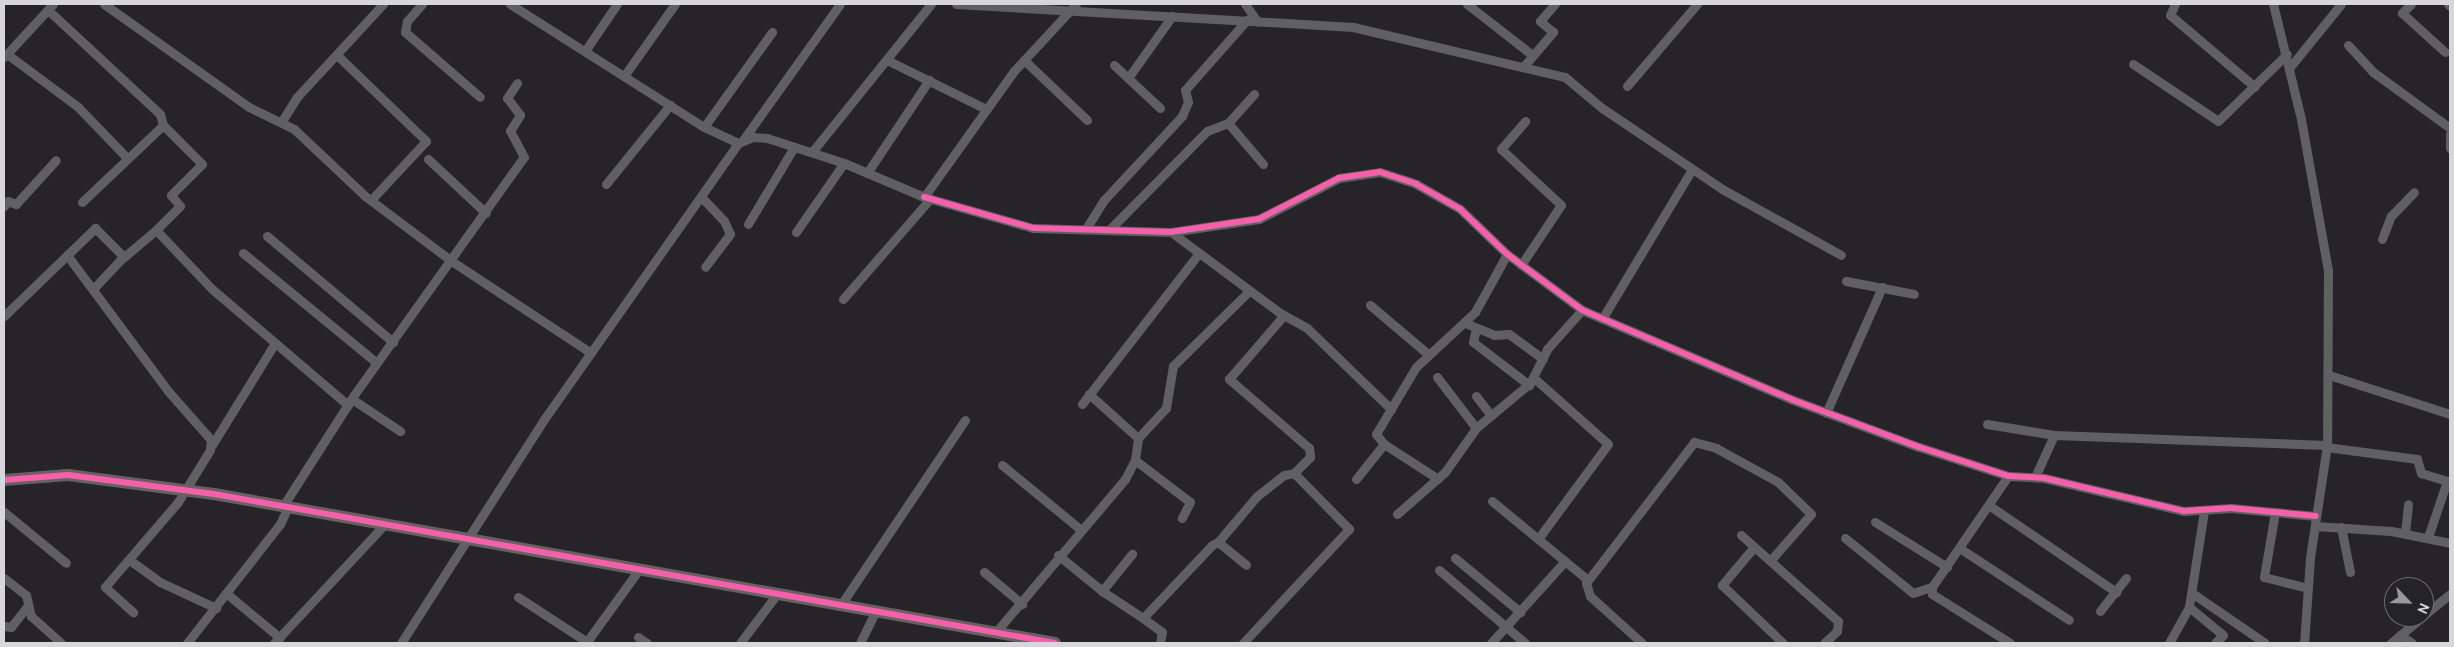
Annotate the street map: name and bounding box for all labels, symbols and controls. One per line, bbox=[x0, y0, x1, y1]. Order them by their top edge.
north arrow bbox=[2384, 577, 2434, 627]
text: N bbox=[2412, 600, 2432, 616]

